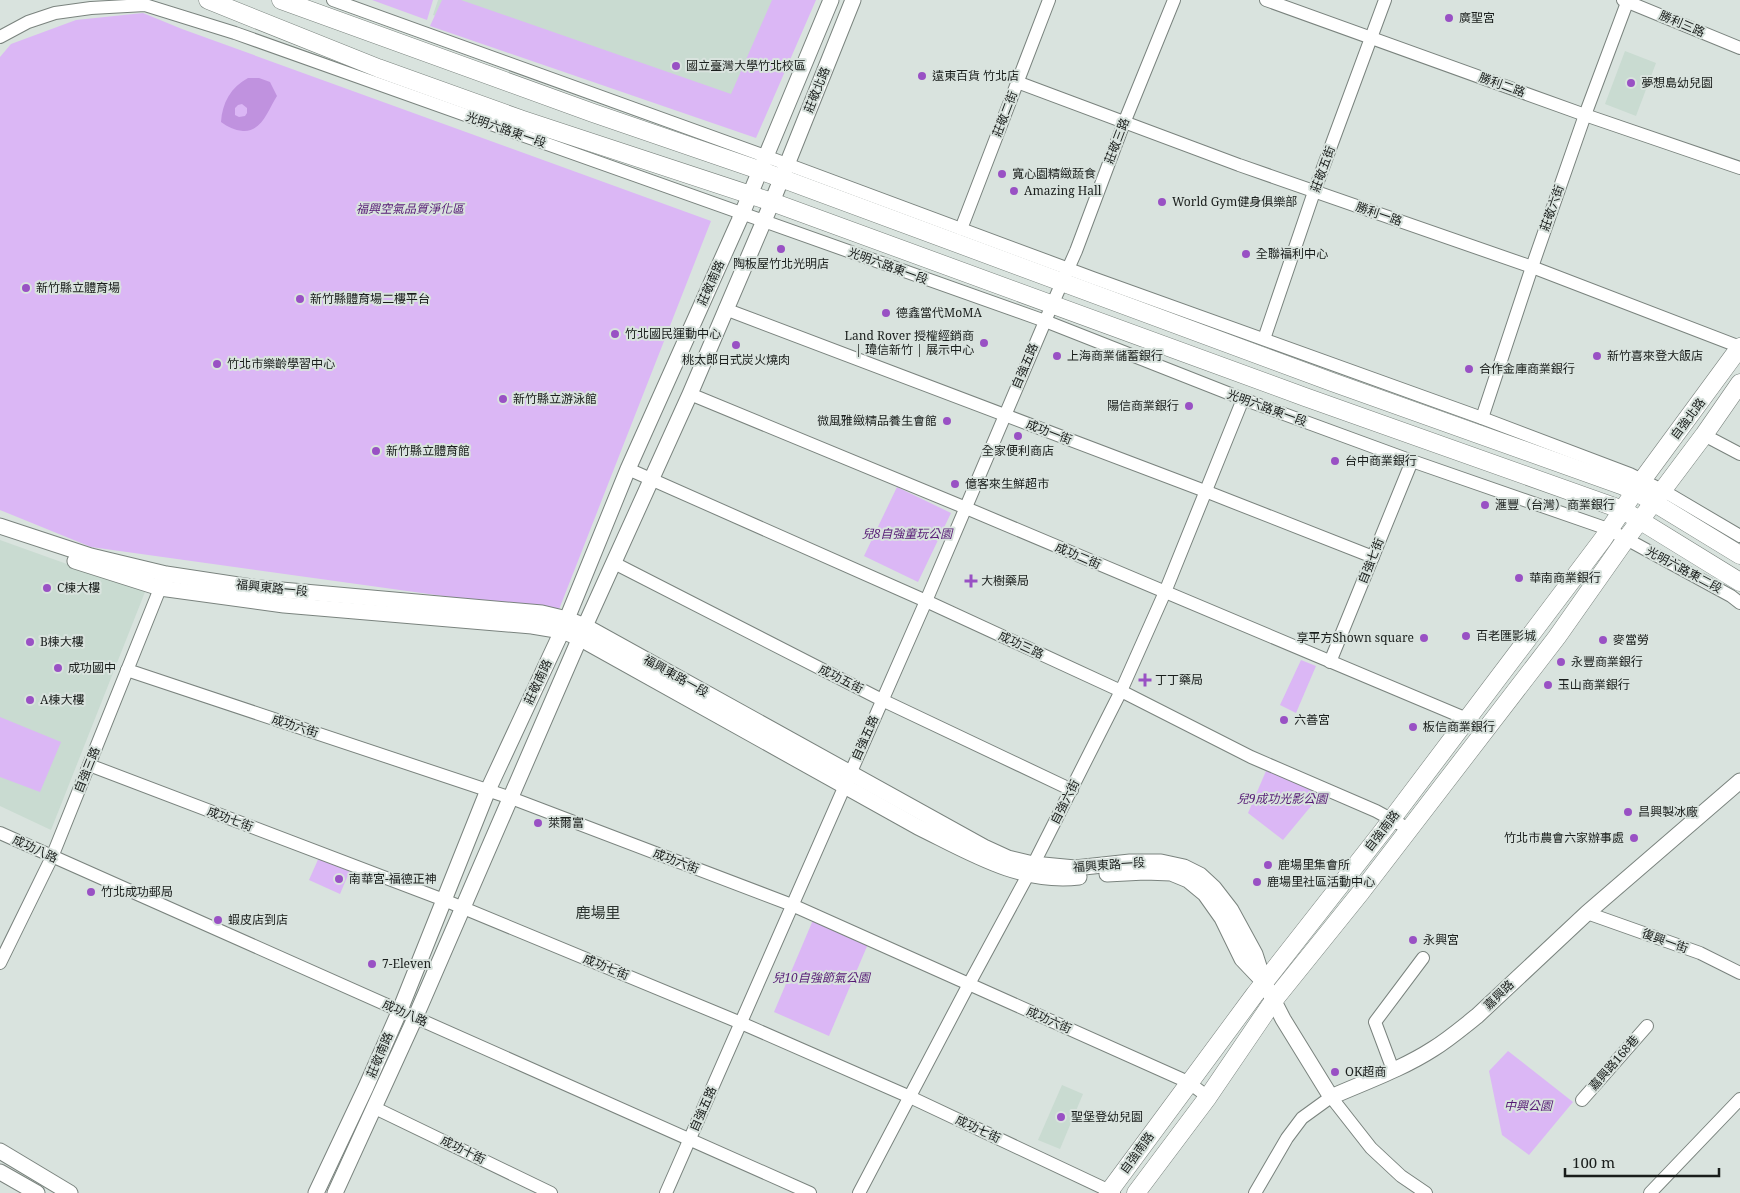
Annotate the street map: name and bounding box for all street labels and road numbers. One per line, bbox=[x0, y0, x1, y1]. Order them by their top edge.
street label: 勝利三路 bbox=[1657, 6, 1708, 41]
street label: 莊敬北路 bbox=[800, 64, 833, 115]
street label: 勝利二路 bbox=[1477, 68, 1528, 101]
street label: 莊敬二街 bbox=[988, 88, 1021, 139]
street label: 光明六路東一段 bbox=[464, 108, 549, 151]
street label: 莊敬三路 bbox=[1100, 115, 1133, 166]
street label: 莊敬五街 bbox=[1306, 143, 1339, 194]
street label: 莊敬六街 bbox=[1536, 182, 1567, 233]
street label: 勝利一路 bbox=[1354, 198, 1405, 229]
street label: 光明六路東一段 bbox=[846, 243, 931, 288]
street label: 莊敬南路 bbox=[693, 257, 728, 308]
street label: 自強五路 bbox=[1007, 340, 1042, 391]
street label: 光明六路東一段 bbox=[1225, 385, 1310, 430]
street label: 自強北路 bbox=[1666, 394, 1709, 443]
street label: 成功一街 bbox=[1024, 415, 1075, 448]
street label: 自強七街 bbox=[1354, 535, 1387, 586]
street label: 成功二街 bbox=[1053, 538, 1104, 573]
street label: 光明六路東二段 bbox=[1643, 542, 1725, 597]
street label: 福興東路一段 bbox=[235, 575, 309, 600]
street label: 成功三路 bbox=[996, 627, 1047, 662]
street label: 福興東路一段 bbox=[641, 651, 712, 700]
street label: 莊敬南路 bbox=[520, 656, 555, 707]
street label: 成功五街 bbox=[816, 660, 866, 697]
street label: 成功六街 bbox=[270, 710, 321, 741]
street label: 自強五路 bbox=[847, 712, 882, 763]
street label: 自強三路 bbox=[70, 744, 103, 795]
street label: 自強六街 bbox=[1046, 777, 1083, 827]
street label: 成功七街 bbox=[205, 802, 256, 835]
street label: 自強南路 bbox=[1360, 807, 1403, 855]
street label: 成功八路 bbox=[10, 831, 61, 866]
street label: 成功六街 bbox=[651, 844, 702, 877]
street label: 福興東路一段 bbox=[1072, 854, 1145, 875]
street label: 復興一街 bbox=[1640, 924, 1691, 957]
street label: 成功七街 bbox=[581, 950, 632, 983]
street label: 嘉興路 bbox=[1480, 976, 1518, 1013]
street label: 成功八路 bbox=[380, 995, 431, 1030]
street label: 成功六街 bbox=[1024, 1002, 1075, 1037]
street label: 莊敬南路 bbox=[362, 1029, 397, 1080]
street label: 嘉興路168巷 bbox=[1585, 1031, 1642, 1094]
street label: 自強五路 bbox=[685, 1083, 720, 1134]
street label: 成功七街 bbox=[953, 1111, 1004, 1146]
street label: 自強南路 bbox=[1116, 1128, 1158, 1177]
street label: 成功十街 bbox=[438, 1131, 489, 1168]

